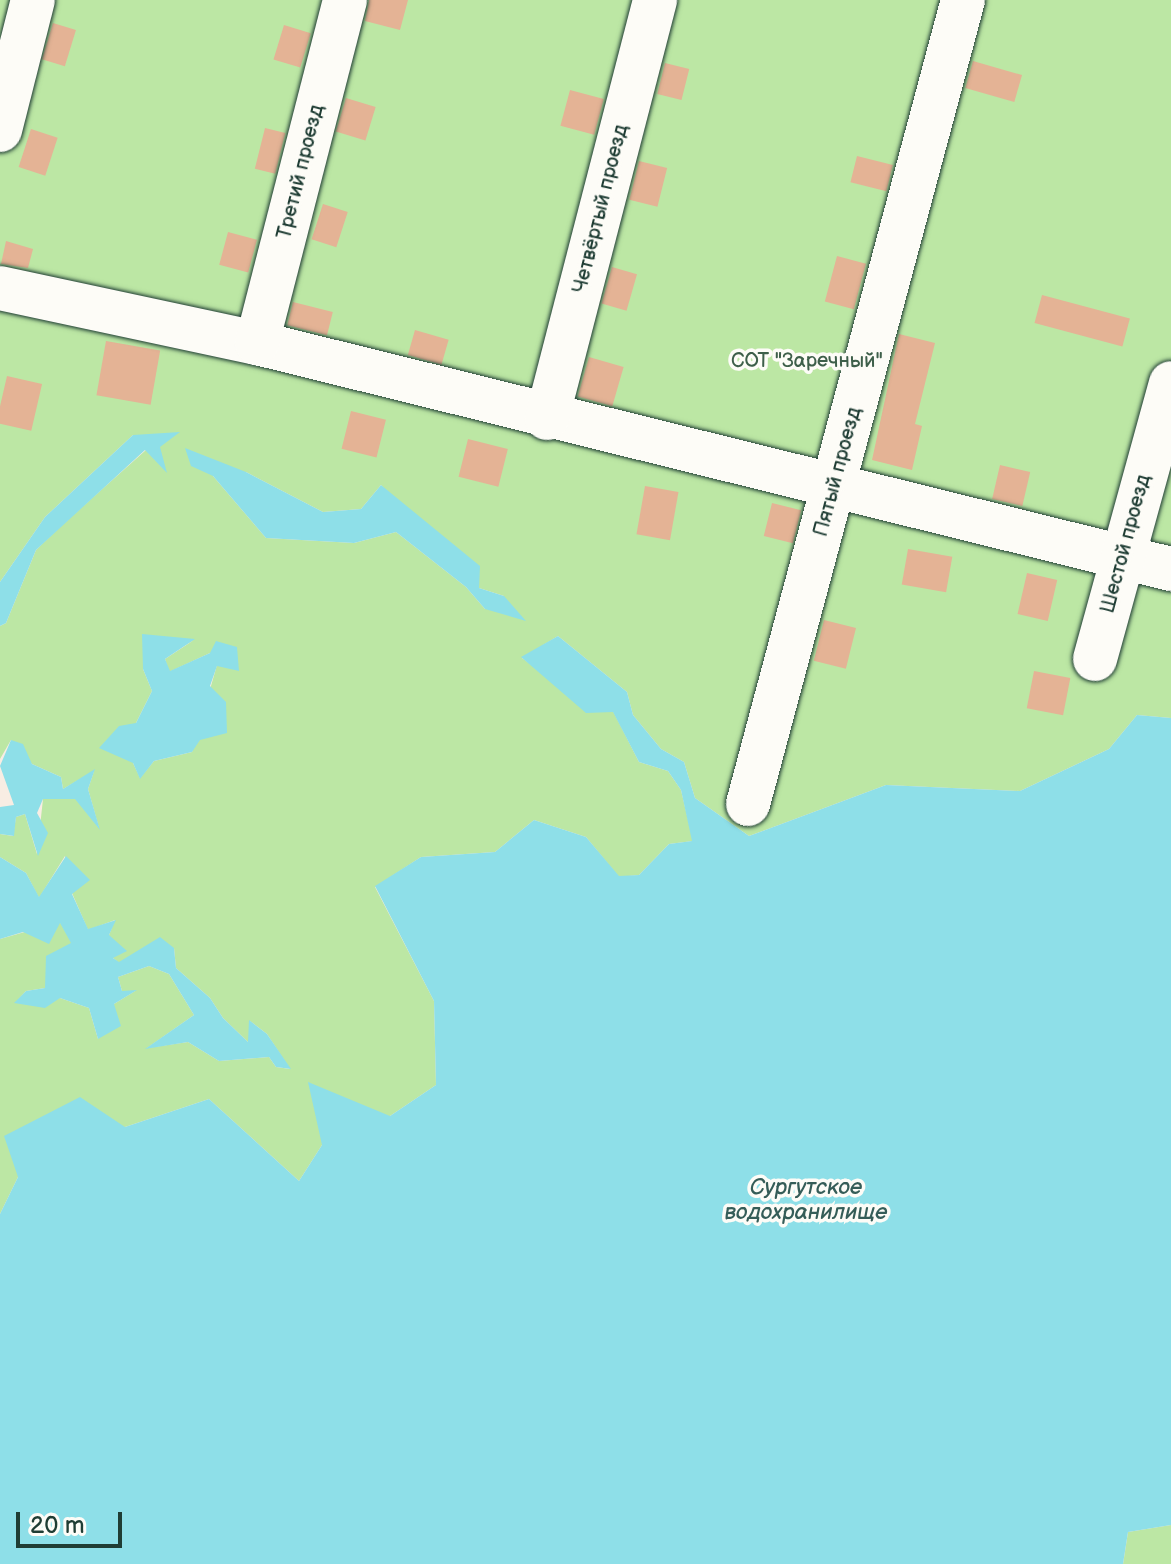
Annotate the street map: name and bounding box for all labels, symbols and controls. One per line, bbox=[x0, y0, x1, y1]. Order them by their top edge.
street label: Третий проезд bbox=[273, 102, 329, 242]
street label: Четвёртый проезд bbox=[568, 122, 634, 296]
park label: СОТ "Заречный" bbox=[731, 349, 883, 373]
street label: Пятый проезд bbox=[809, 405, 867, 539]
street label: Шестой проезд bbox=[1096, 472, 1156, 616]
water label: Сургутское водохранилище bbox=[724, 1174, 888, 1226]
scale bar bbox=[20, 1496, 126, 1546]
text: 20 m bbox=[30, 1511, 85, 1540]

